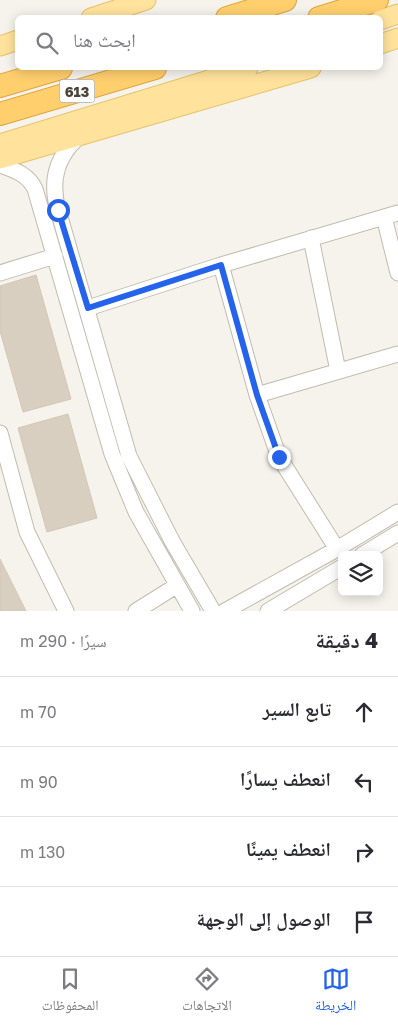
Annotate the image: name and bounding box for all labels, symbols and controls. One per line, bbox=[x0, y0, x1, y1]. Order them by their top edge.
search box bbox=[15, 15, 383, 70]
text: ابحث هنا bbox=[73, 28, 136, 51]
icon: search bbox=[33, 29, 61, 57]
road number: 613 bbox=[60, 80, 94, 102]
route start bbox=[47, 199, 70, 222]
route end bbox=[268, 446, 291, 469]
map controls bbox=[338, 551, 383, 596]
button: layers bbox=[338, 551, 383, 596]
text: 4 دقيقة bbox=[316, 627, 378, 653]
text: سيرًا · 290 m bbox=[20, 631, 106, 651]
text: تابع السير bbox=[263, 697, 331, 720]
icon: ahead bbox=[350, 698, 378, 726]
text: 70 m bbox=[20, 702, 57, 722]
text: انعطف يسارًا bbox=[240, 767, 331, 790]
icon: left bbox=[350, 768, 378, 796]
text: 90 m bbox=[20, 772, 58, 792]
text: انعطف يمينًا bbox=[246, 837, 331, 860]
icon: right bbox=[350, 838, 378, 866]
text: 130 m bbox=[20, 842, 65, 862]
text: الوصول إلى الوجهة bbox=[197, 907, 331, 930]
icon: arrive bbox=[350, 908, 378, 936]
tab: المحفوظات bbox=[42, 965, 99, 1019]
tab: الاتجاهات bbox=[182, 965, 232, 1019]
tab: الخريطة bbox=[315, 965, 356, 1019]

